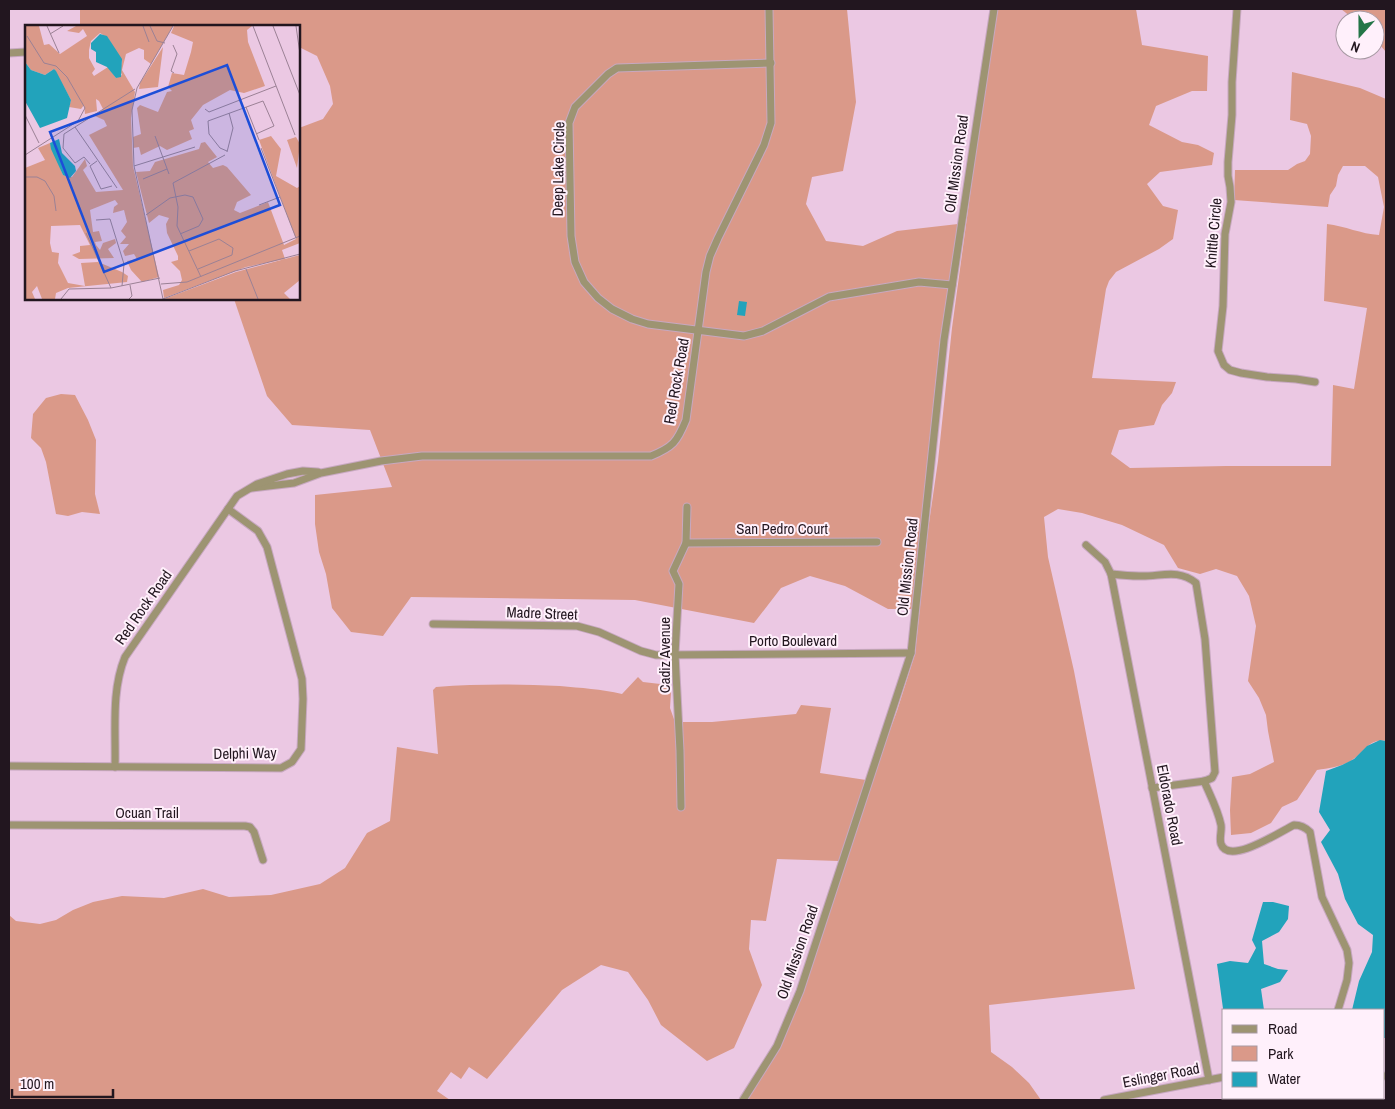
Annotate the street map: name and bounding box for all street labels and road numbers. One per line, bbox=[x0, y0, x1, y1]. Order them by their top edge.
street label: Old Mission Road bbox=[939, 114, 973, 214]
street label: Deep Lake Circle bbox=[547, 121, 569, 217]
street label: Knittle Circle bbox=[1199, 197, 1227, 269]
street label: Red Rock Road bbox=[658, 336, 694, 426]
street label: Old Mission Road bbox=[891, 517, 923, 617]
street label: San Pedro Court bbox=[736, 518, 828, 539]
street label: Red Rock Road bbox=[109, 565, 177, 649]
street label: Madre Street bbox=[506, 601, 578, 625]
street label: Cadiz Avenue bbox=[654, 617, 675, 693]
street label: Porto Boulevard bbox=[749, 630, 837, 651]
street label: Delphi Way bbox=[213, 742, 278, 764]
street label: Eldorado Road bbox=[1152, 763, 1188, 847]
street label: Ocuan Trail bbox=[115, 802, 179, 823]
street label: Old Mission Road bbox=[771, 902, 823, 1002]
street label: Eslinger Road bbox=[1121, 1057, 1201, 1093]

